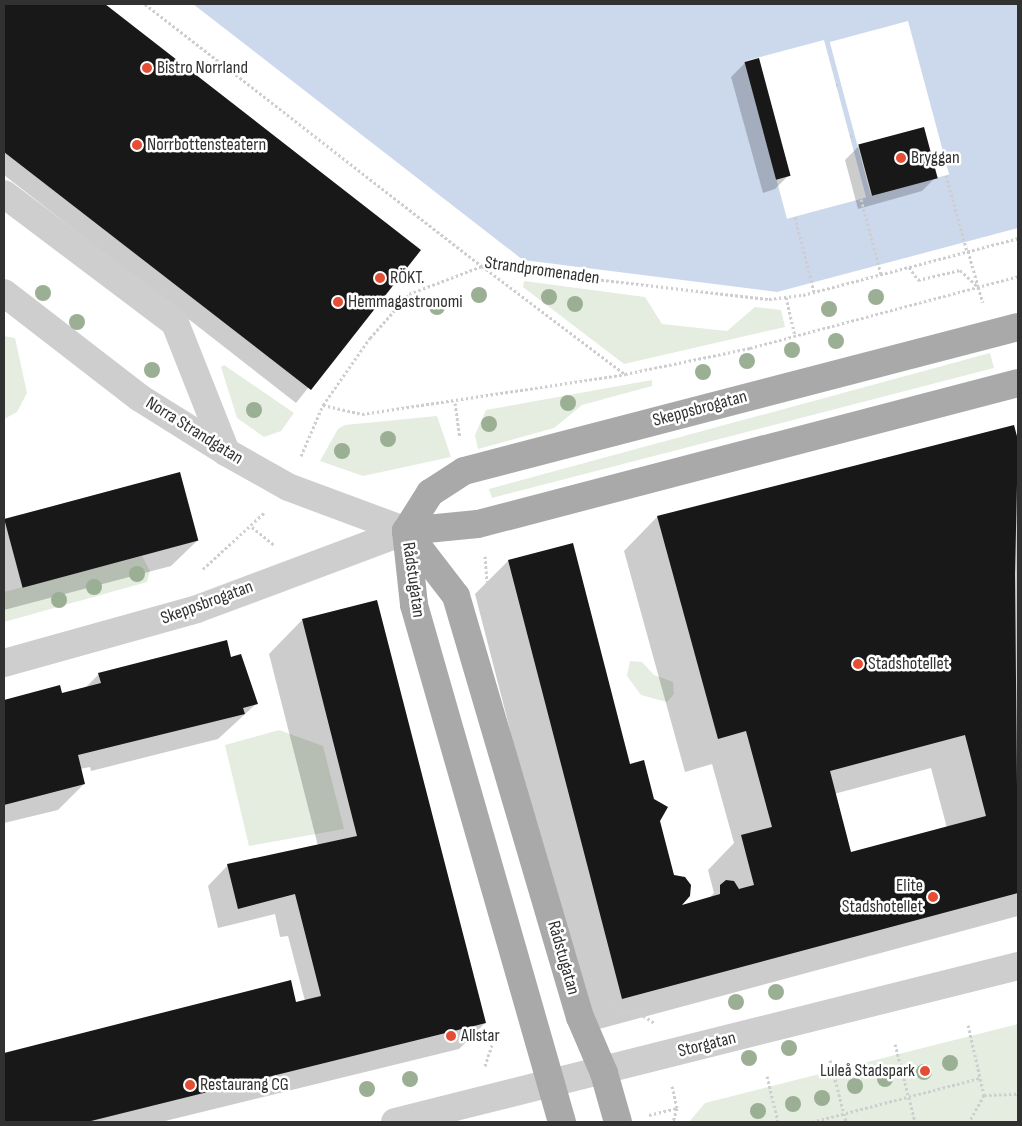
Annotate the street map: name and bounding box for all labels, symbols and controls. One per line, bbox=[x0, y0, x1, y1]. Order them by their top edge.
place label: Bistro Norrland bbox=[157, 57, 248, 79]
marker: Bistro Norrland bbox=[141, 62, 153, 74]
place label: Norrbottensteatern bbox=[147, 134, 266, 156]
marker: Norrbottensteatern bbox=[131, 139, 143, 151]
place label: Bryggan bbox=[911, 147, 960, 169]
marker: Bryggan bbox=[895, 152, 907, 164]
street label: Strandpromenaden bbox=[483, 252, 601, 290]
place label: RÖKT. bbox=[390, 267, 425, 289]
marker: RÖKT. bbox=[374, 272, 386, 284]
place label: Hemmagastronomi bbox=[348, 291, 463, 313]
marker: Hemmagastronomi bbox=[332, 296, 344, 308]
street label: Skeppsbrogatan bbox=[651, 386, 749, 432]
street label: Norra Strandgatan bbox=[141, 393, 247, 469]
street label: Rådstugatan bbox=[397, 541, 429, 619]
street label: Skeppsbrogatan bbox=[158, 576, 256, 630]
place label: Stadshotellet bbox=[868, 653, 949, 675]
marker: Stadshotellet bbox=[852, 658, 864, 670]
place label: Elite Stadshotellet bbox=[842, 876, 923, 919]
marker: Elite Stadshotellet bbox=[927, 891, 939, 903]
street label: Rådstugatan bbox=[542, 919, 584, 997]
place label: Allstar bbox=[461, 1025, 500, 1047]
street label: Storgatan bbox=[676, 1027, 738, 1063]
marker: Allstar bbox=[445, 1030, 457, 1042]
place label: Luleå Stadspark bbox=[820, 1060, 915, 1082]
marker: Luleå Stadspark bbox=[919, 1065, 931, 1077]
place label: Restaurang CG bbox=[200, 1074, 289, 1096]
marker: Restaurang CG bbox=[184, 1079, 196, 1091]

